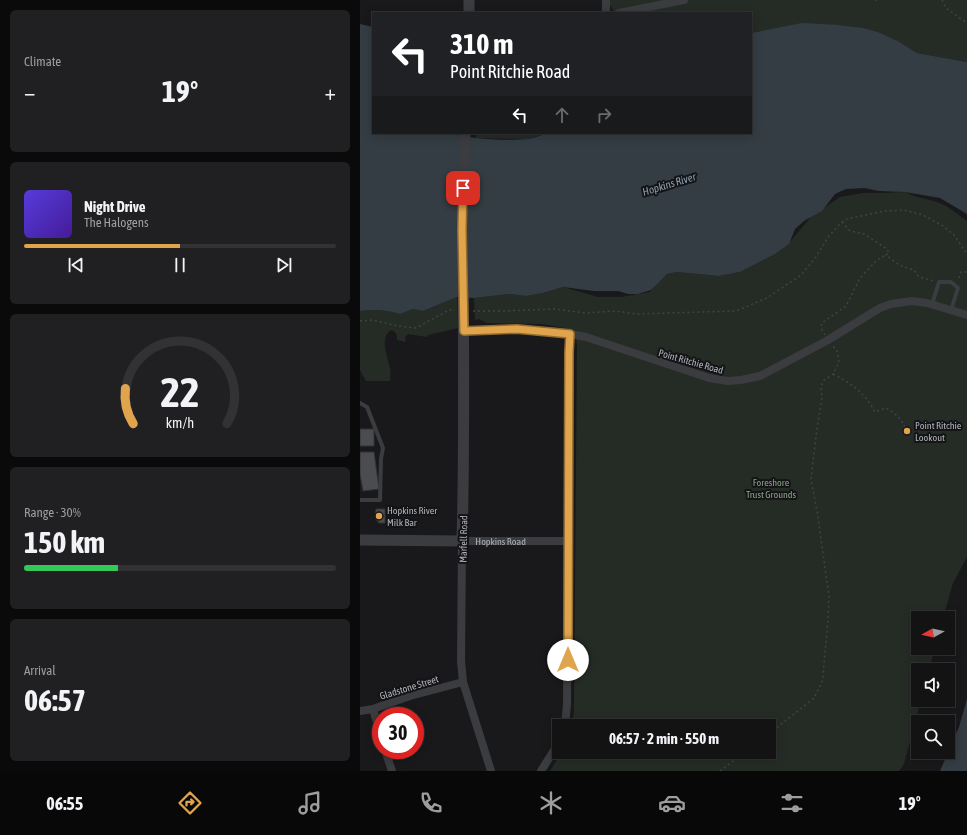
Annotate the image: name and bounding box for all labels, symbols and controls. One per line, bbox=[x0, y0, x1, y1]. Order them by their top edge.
icon: left bbox=[384, 28, 436, 80]
text: 310 m bbox=[450, 28, 513, 60]
text: Climate bbox=[24, 54, 61, 69]
text: Point Ritchie Road bbox=[450, 61, 570, 82]
text: 19° bbox=[162, 74, 198, 108]
text: − bbox=[24, 79, 35, 105]
text: + bbox=[325, 79, 336, 105]
icon: left bbox=[509, 104, 531, 126]
icon: ahead bbox=[551, 104, 573, 126]
icon: right bbox=[593, 104, 615, 126]
water label: Hopkins River bbox=[641, 170, 698, 198]
pin bbox=[446, 171, 480, 205]
icon: arrive bbox=[452, 177, 474, 199]
text: Night Drive bbox=[84, 198, 146, 215]
text: The Halogens bbox=[84, 215, 149, 230]
icon: previous bbox=[65, 254, 87, 276]
icon: pause bbox=[169, 254, 191, 276]
icon: next bbox=[273, 254, 295, 276]
street label: Point Ritchie Road bbox=[657, 347, 725, 376]
text: 22 bbox=[160, 367, 200, 415]
text: km/h bbox=[166, 414, 194, 430]
place label: Point Ritchie Lookout bbox=[915, 420, 962, 443]
marker: Point Ritchie Lookout bbox=[902, 426, 912, 436]
park label: Foreshore Trust Grounds bbox=[746, 477, 797, 500]
text: Range · 30% bbox=[24, 505, 81, 520]
place label: Hopkins River Milk Bar bbox=[387, 505, 438, 528]
marker: Hopkins River Milk Bar bbox=[374, 511, 384, 521]
street label: Marfell Road bbox=[458, 515, 469, 563]
text: 150 km bbox=[24, 525, 105, 559]
street label: Hopkins Road bbox=[475, 536, 526, 547]
north arrow bbox=[911, 611, 955, 655]
map controls bbox=[911, 611, 955, 759]
position arrow bbox=[547, 639, 589, 681]
text: Arrival bbox=[24, 663, 56, 678]
button: sound bbox=[911, 663, 955, 707]
street label: Gladstone Street bbox=[378, 673, 440, 702]
text: 06:57 bbox=[24, 683, 86, 717]
speed limit sign: 30 bbox=[372, 707, 424, 759]
button: search bbox=[911, 715, 955, 759]
text: 06:57 · 2 min · 550 m bbox=[609, 730, 719, 747]
icon: directions bbox=[176, 789, 204, 817]
icon: music bbox=[296, 789, 324, 817]
icon: phone bbox=[417, 789, 445, 817]
icon: climate bbox=[537, 789, 565, 817]
icon: car bbox=[658, 789, 686, 817]
icon: filters bbox=[778, 789, 806, 817]
text: 06:55 bbox=[46, 793, 83, 814]
text: 19° bbox=[899, 793, 921, 814]

